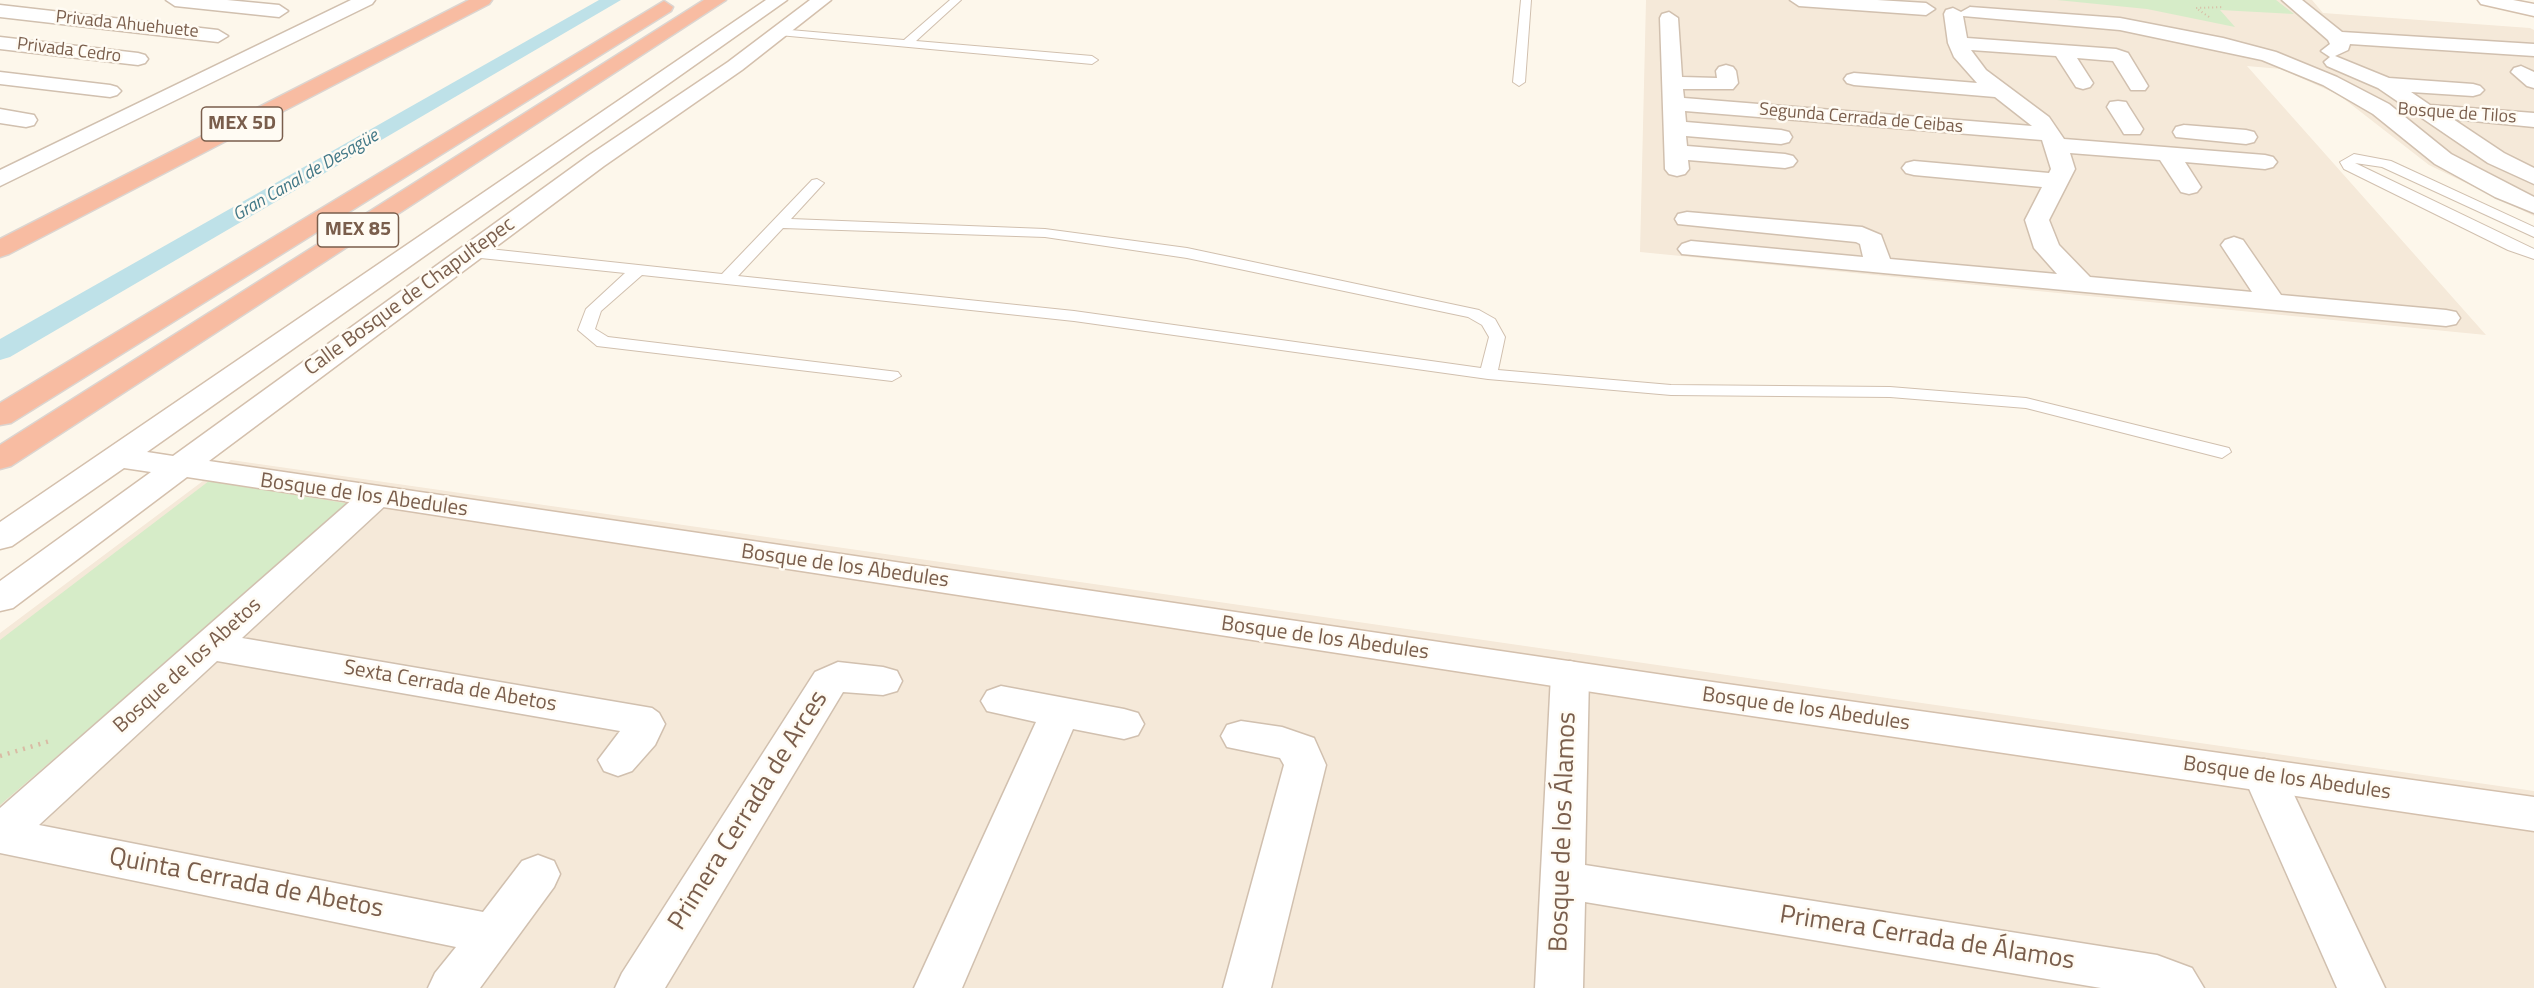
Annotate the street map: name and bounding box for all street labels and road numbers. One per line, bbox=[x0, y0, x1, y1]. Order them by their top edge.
street label: Privada Ahuehuete bbox=[54, 7, 200, 43]
street label: Privada Cedro bbox=[16, 34, 122, 68]
street label: Segunda Cerrada de Ceibas bbox=[1758, 99, 1964, 139]
street label: Bosque de Tilos bbox=[2397, 99, 2517, 129]
road number: MEX 5D bbox=[202, 107, 282, 141]
street label: Calle Bosque de Chapultepec bbox=[300, 212, 520, 382]
road number: MEX 85 bbox=[318, 213, 398, 247]
street label: Bosque de los Abedules bbox=[259, 469, 469, 523]
street label: Bosque de los Abedules bbox=[740, 540, 950, 594]
street label: Bosque de los Abetos bbox=[109, 593, 267, 739]
street label: Bosque de los Abedules bbox=[1220, 612, 1430, 666]
street label: Sexta Cerrada de Abetos bbox=[342, 656, 558, 718]
street label: Bosque de los Abedules bbox=[1701, 683, 1911, 737]
street label: Primera Cerrada de Arces bbox=[663, 685, 835, 937]
street label: Bosque de los Álamos bbox=[1544, 711, 1584, 953]
street label: Bosque de los Abedules bbox=[2182, 752, 2392, 806]
street label: Quinta Cerrada de Abetos bbox=[106, 842, 386, 926]
street label: Primera Cerrada de Álamos bbox=[1777, 900, 2077, 978]

